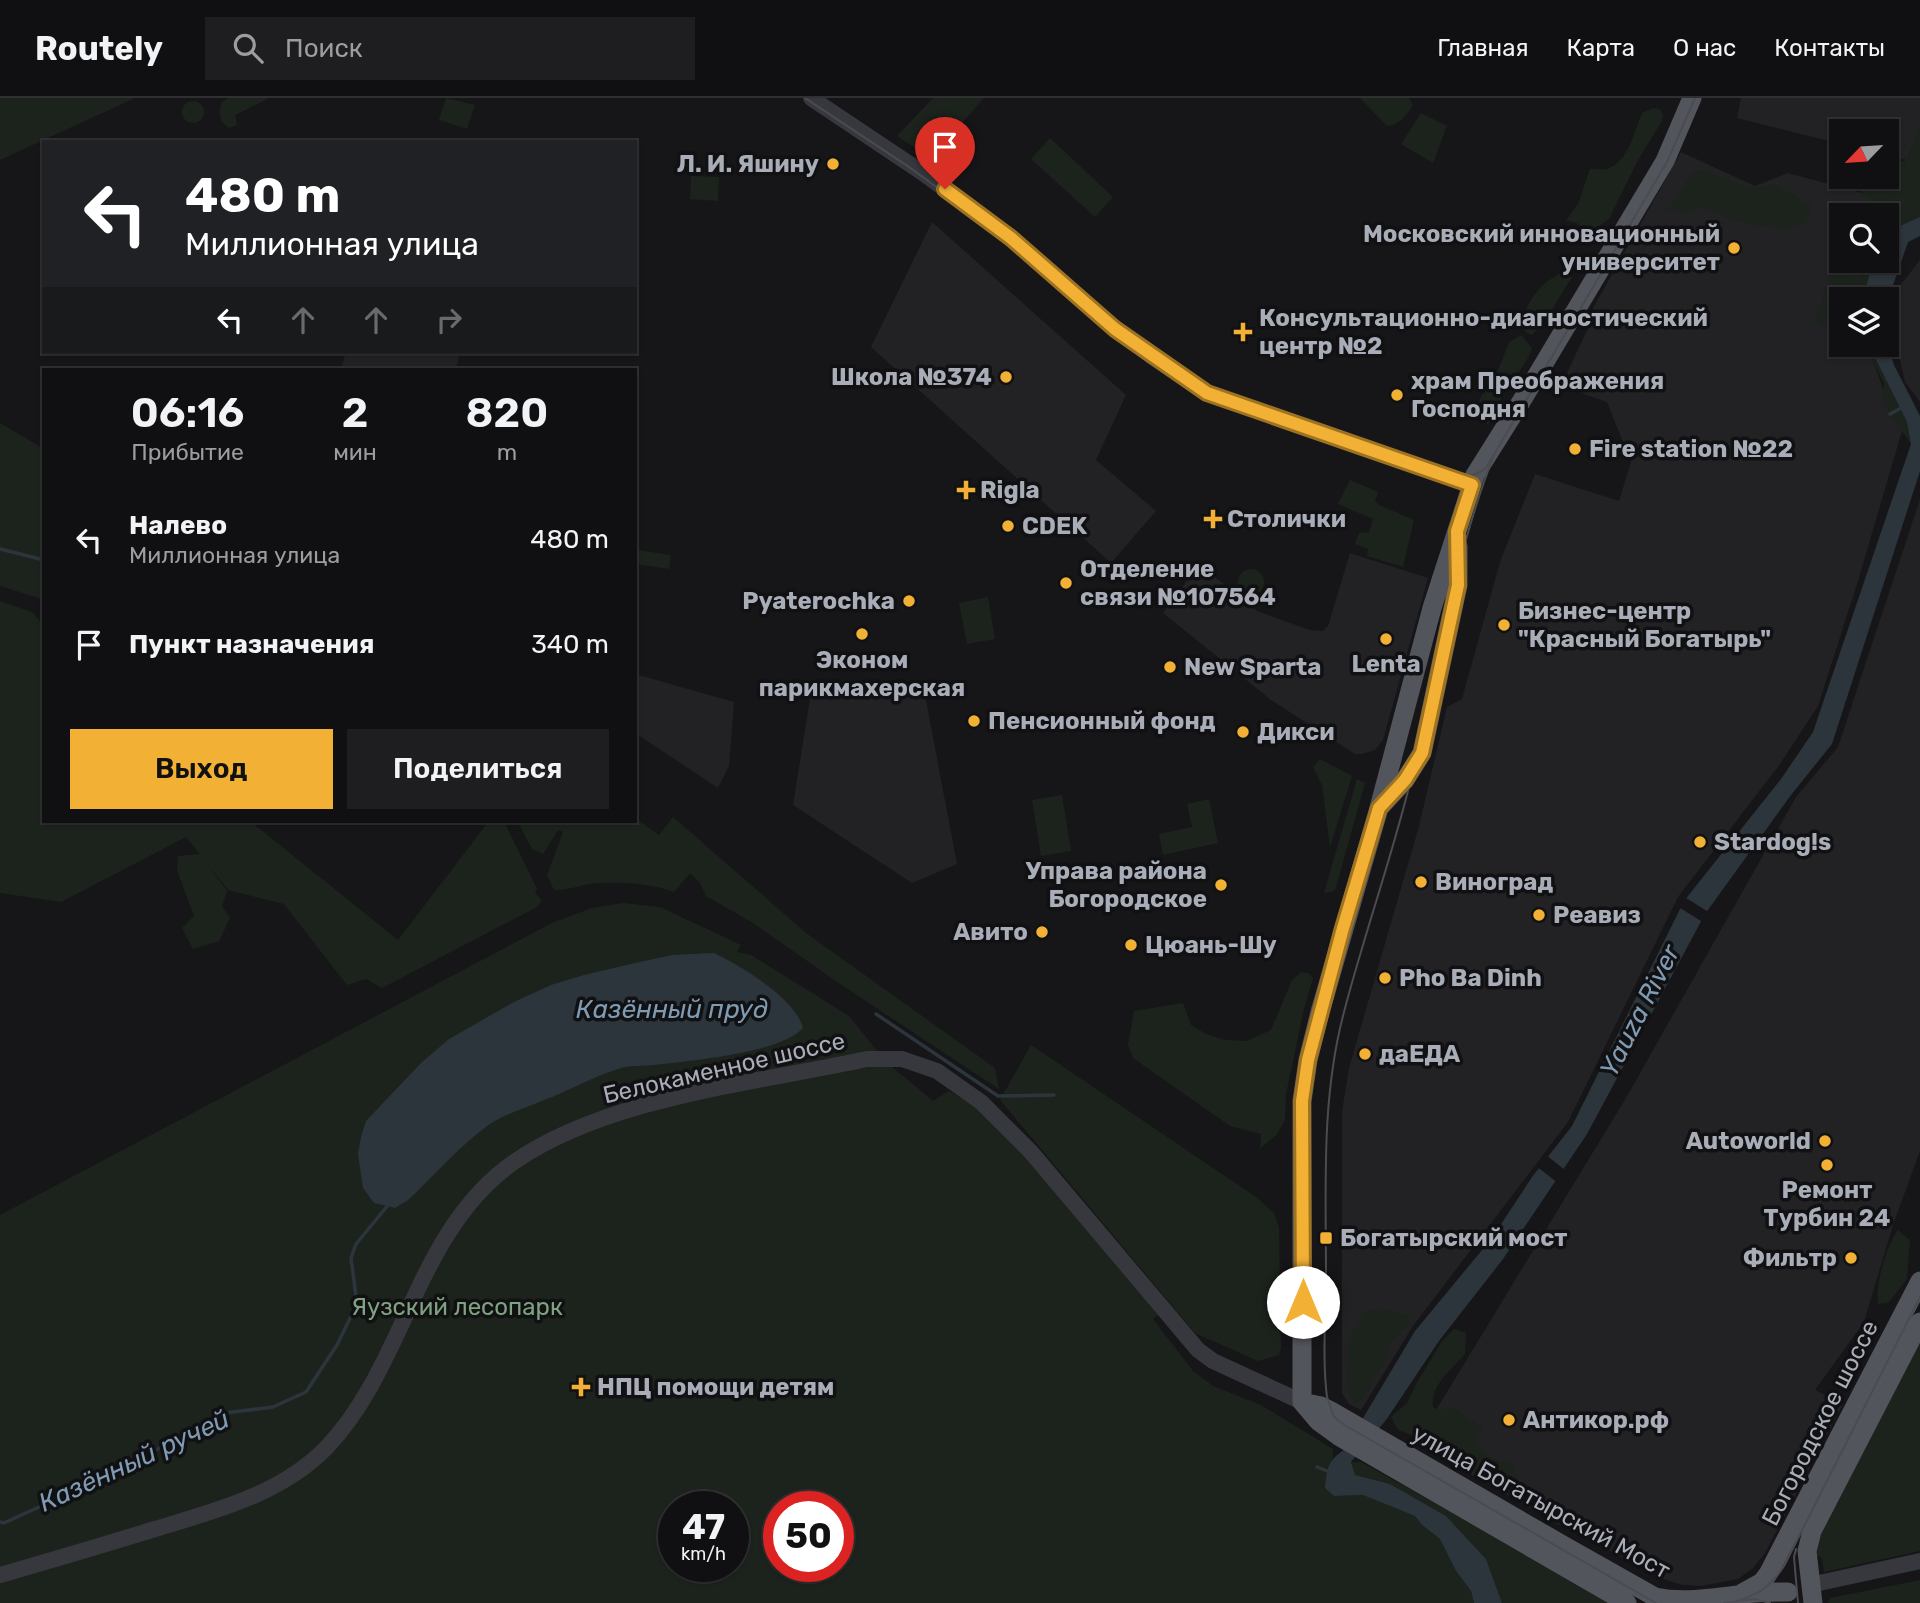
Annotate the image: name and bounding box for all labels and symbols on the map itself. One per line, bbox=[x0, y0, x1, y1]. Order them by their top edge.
pin bbox=[915, 117, 975, 189]
north arrow bbox=[1829, 119, 1899, 189]
place label: Л. И. Яшину bbox=[677, 150, 819, 178]
marker: Л. И. Яшину bbox=[825, 156, 841, 172]
place label: Московский инновационный университет bbox=[1363, 220, 1720, 276]
marker: Московский инновационный университет bbox=[1726, 240, 1742, 256]
place label: Консультационно-диагностический центр №2 bbox=[1259, 304, 1708, 360]
marker: Консультационно-диагностический центр №2 bbox=[1233, 322, 1253, 342]
place label: Школа №374 bbox=[831, 363, 992, 391]
place label: храм Преображения Господня bbox=[1411, 367, 1664, 423]
marker: Школа №374 bbox=[998, 369, 1014, 385]
marker: храм Преображения Господня bbox=[1389, 387, 1405, 403]
place label: Fire station №22 bbox=[1589, 435, 1793, 463]
marker: Fire station №22 bbox=[1567, 441, 1583, 457]
place label: Rigla bbox=[980, 476, 1040, 504]
marker: Rigla bbox=[958, 482, 974, 498]
place label: Столички bbox=[1227, 505, 1346, 533]
marker: Столички bbox=[1205, 511, 1221, 527]
place label: CDEK bbox=[1022, 512, 1087, 540]
marker: CDEK bbox=[1000, 518, 1016, 534]
place label: Отделение связи №107564 bbox=[1080, 555, 1276, 611]
marker: Отделение связи №107564 bbox=[1058, 575, 1074, 591]
place label: Pyaterochka bbox=[742, 587, 895, 615]
marker: Pyaterochka bbox=[901, 593, 917, 609]
place label: Бизнес-центр "Красный Богатырь" bbox=[1518, 597, 1771, 653]
marker: Бизнес-центр "Красный Богатырь" bbox=[1496, 617, 1512, 633]
marker: Эконом парикмахерская bbox=[854, 626, 870, 642]
marker: Lenta bbox=[1378, 631, 1394, 647]
place label: Эконом парикмахерская bbox=[759, 646, 965, 702]
place label: Lenta bbox=[1351, 650, 1421, 678]
place label: New Sparta bbox=[1184, 653, 1321, 681]
marker: New Sparta bbox=[1162, 659, 1178, 675]
place label: Пенсионный фонд bbox=[988, 707, 1216, 735]
marker: Пенсионный фонд bbox=[966, 713, 982, 729]
place label: Дикси bbox=[1257, 718, 1335, 746]
marker: Дикси bbox=[1235, 724, 1251, 740]
place label: Stardog!s bbox=[1714, 828, 1831, 856]
marker: Stardog!s bbox=[1692, 834, 1708, 850]
place label: Управа района Богородское bbox=[1025, 857, 1207, 913]
place label: Виноград bbox=[1435, 868, 1554, 896]
marker: Виноград bbox=[1413, 874, 1429, 890]
marker: Управа района Богородское bbox=[1213, 877, 1229, 893]
place label: Реавиз bbox=[1553, 901, 1641, 929]
marker: Реавиз bbox=[1531, 907, 1547, 923]
place label: Авито bbox=[953, 918, 1028, 946]
marker: Авито bbox=[1034, 924, 1050, 940]
place label: Цюань-Шу bbox=[1145, 931, 1277, 959]
marker: Цюань-Шу bbox=[1123, 937, 1139, 953]
water label: Yauza River bbox=[1593, 939, 1687, 1082]
place label: Pho Ba Dinh bbox=[1399, 964, 1542, 992]
marker: Pho Ba Dinh bbox=[1377, 970, 1393, 986]
water label: Казённый пруд bbox=[576, 994, 768, 1025]
street label: Белокаменное шоссе bbox=[600, 1027, 848, 1109]
place label: даЕДА bbox=[1379, 1040, 1460, 1068]
marker: даЕДА bbox=[1357, 1046, 1373, 1062]
place label: Autoworld bbox=[1686, 1127, 1811, 1155]
marker: Autoworld bbox=[1817, 1133, 1833, 1149]
marker: Ремонт Турбин 24 bbox=[1819, 1157, 1835, 1173]
place label: Ремонт Турбин 24 bbox=[1764, 1176, 1890, 1232]
place label: Богатырский мост bbox=[1340, 1224, 1567, 1252]
marker: Богатырский мост bbox=[1318, 1230, 1334, 1246]
place label: Фильтр bbox=[1743, 1244, 1837, 1272]
marker: Фильтр bbox=[1843, 1250, 1859, 1266]
position arrow bbox=[1266, 1265, 1340, 1339]
park label: Яузский лесопарк bbox=[351, 1293, 563, 1321]
street label: Богородское шоссе bbox=[1756, 1316, 1884, 1530]
place label: НПЦ помощи детям bbox=[597, 1373, 834, 1401]
marker: НПЦ помощи детям bbox=[571, 1377, 591, 1397]
water label: Казённый ручей bbox=[34, 1403, 234, 1519]
place label: Антикор.рф bbox=[1523, 1406, 1669, 1434]
marker: Антикор.рф bbox=[1501, 1412, 1517, 1428]
street label: улица Богатырский Мост bbox=[1407, 1419, 1675, 1585]
speed limit sign: 50 bbox=[763, 1491, 854, 1582]

